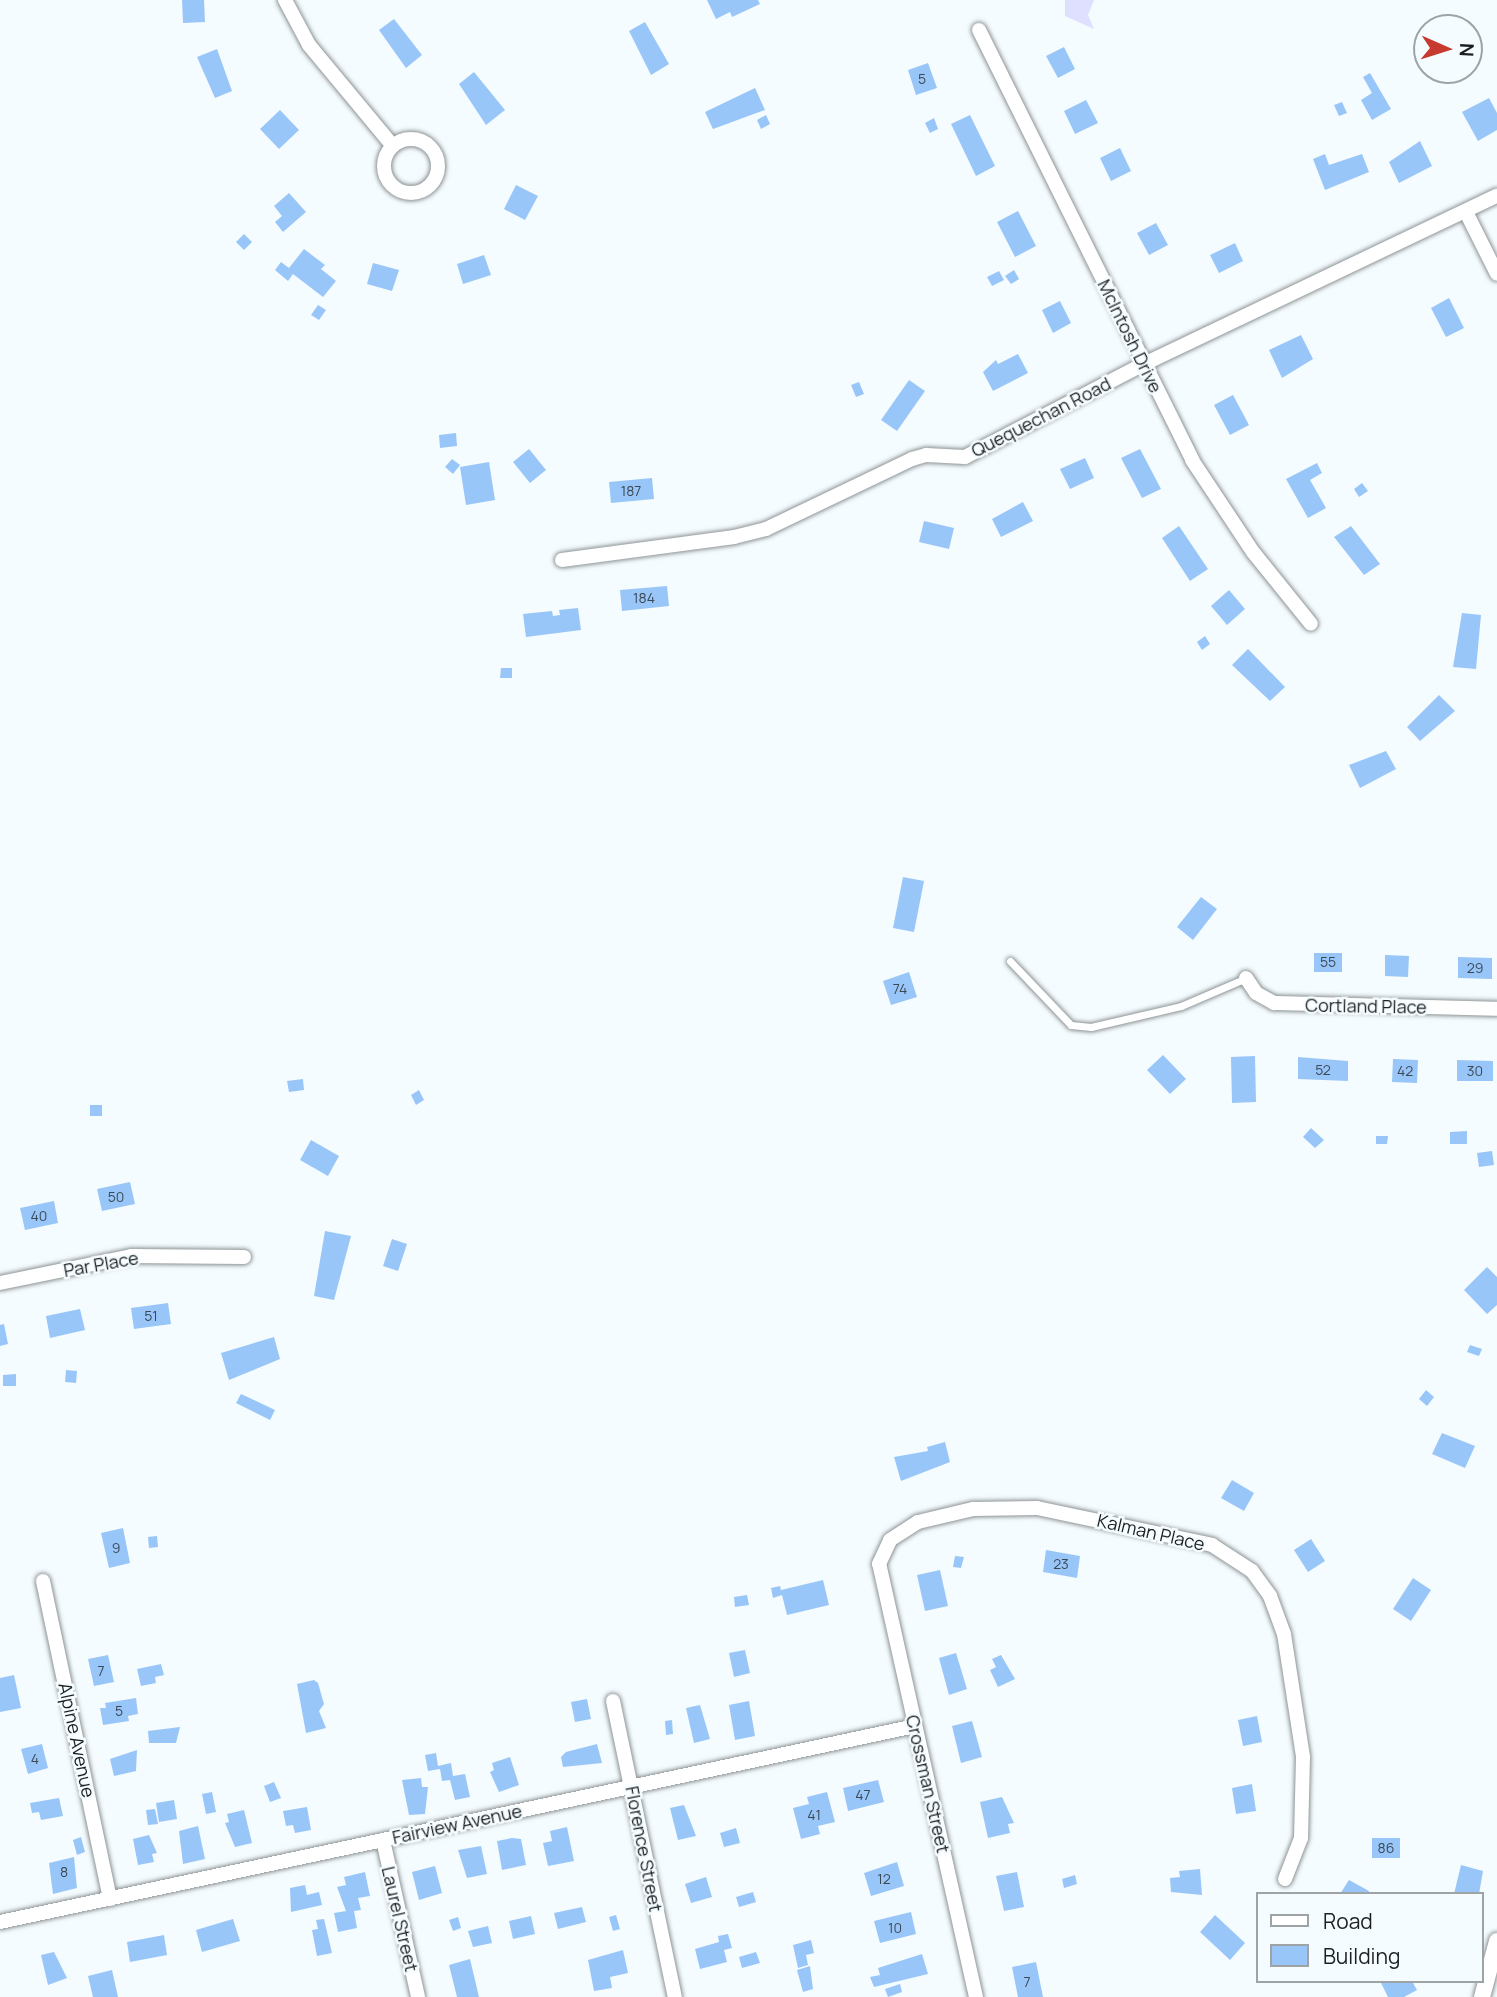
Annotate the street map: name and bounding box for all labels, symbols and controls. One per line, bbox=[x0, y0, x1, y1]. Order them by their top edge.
north arrow bbox=[1413, 14, 1483, 84]
text: N bbox=[1454, 42, 1480, 57]
house number: 5 bbox=[918, 71, 926, 87]
street label: McIntosh Drive bbox=[1093, 276, 1167, 396]
street label: Quequechan Road bbox=[968, 372, 1114, 462]
house number: 187 bbox=[621, 483, 641, 499]
house number: 184 bbox=[633, 590, 655, 606]
house number: 55 bbox=[1320, 954, 1336, 970]
house number: 29 bbox=[1467, 960, 1483, 976]
house number: 74 bbox=[893, 981, 907, 997]
street label: Cortland Place bbox=[1305, 994, 1427, 1018]
house number: 52 bbox=[1315, 1062, 1331, 1078]
house number: 42 bbox=[1397, 1063, 1413, 1079]
house number: 30 bbox=[1467, 1063, 1483, 1079]
house number: 50 bbox=[108, 1189, 124, 1205]
house number: 40 bbox=[31, 1208, 47, 1224]
street label: Par Place bbox=[62, 1247, 140, 1281]
house number: 51 bbox=[144, 1308, 158, 1324]
street label: Kalman Place bbox=[1095, 1509, 1207, 1555]
house number: 9 bbox=[112, 1540, 120, 1556]
house number: 23 bbox=[1053, 1556, 1069, 1572]
house number: 7 bbox=[97, 1663, 105, 1679]
street label: Alpine Avenue bbox=[54, 1681, 100, 1799]
house number: 5 bbox=[115, 1703, 123, 1719]
street label: Crossman Street bbox=[902, 1713, 954, 1855]
house number: 4 bbox=[31, 1751, 39, 1767]
street label: Florence Street bbox=[621, 1784, 667, 1914]
house number: 47 bbox=[855, 1787, 871, 1803]
street label: Fairview Avenue bbox=[390, 1800, 524, 1848]
house number: 41 bbox=[807, 1807, 821, 1823]
house number: 86 bbox=[1378, 1840, 1394, 1856]
house number: 8 bbox=[60, 1864, 68, 1880]
street label: Laurel Street bbox=[377, 1864, 423, 1974]
house number: 12 bbox=[877, 1871, 891, 1887]
legend bbox=[1256, 1892, 1483, 1983]
text: Road bbox=[1323, 1907, 1373, 1935]
house number: 10 bbox=[888, 1920, 902, 1936]
text: Building bbox=[1323, 1942, 1400, 1970]
house number: 7 bbox=[1023, 1974, 1031, 1990]

